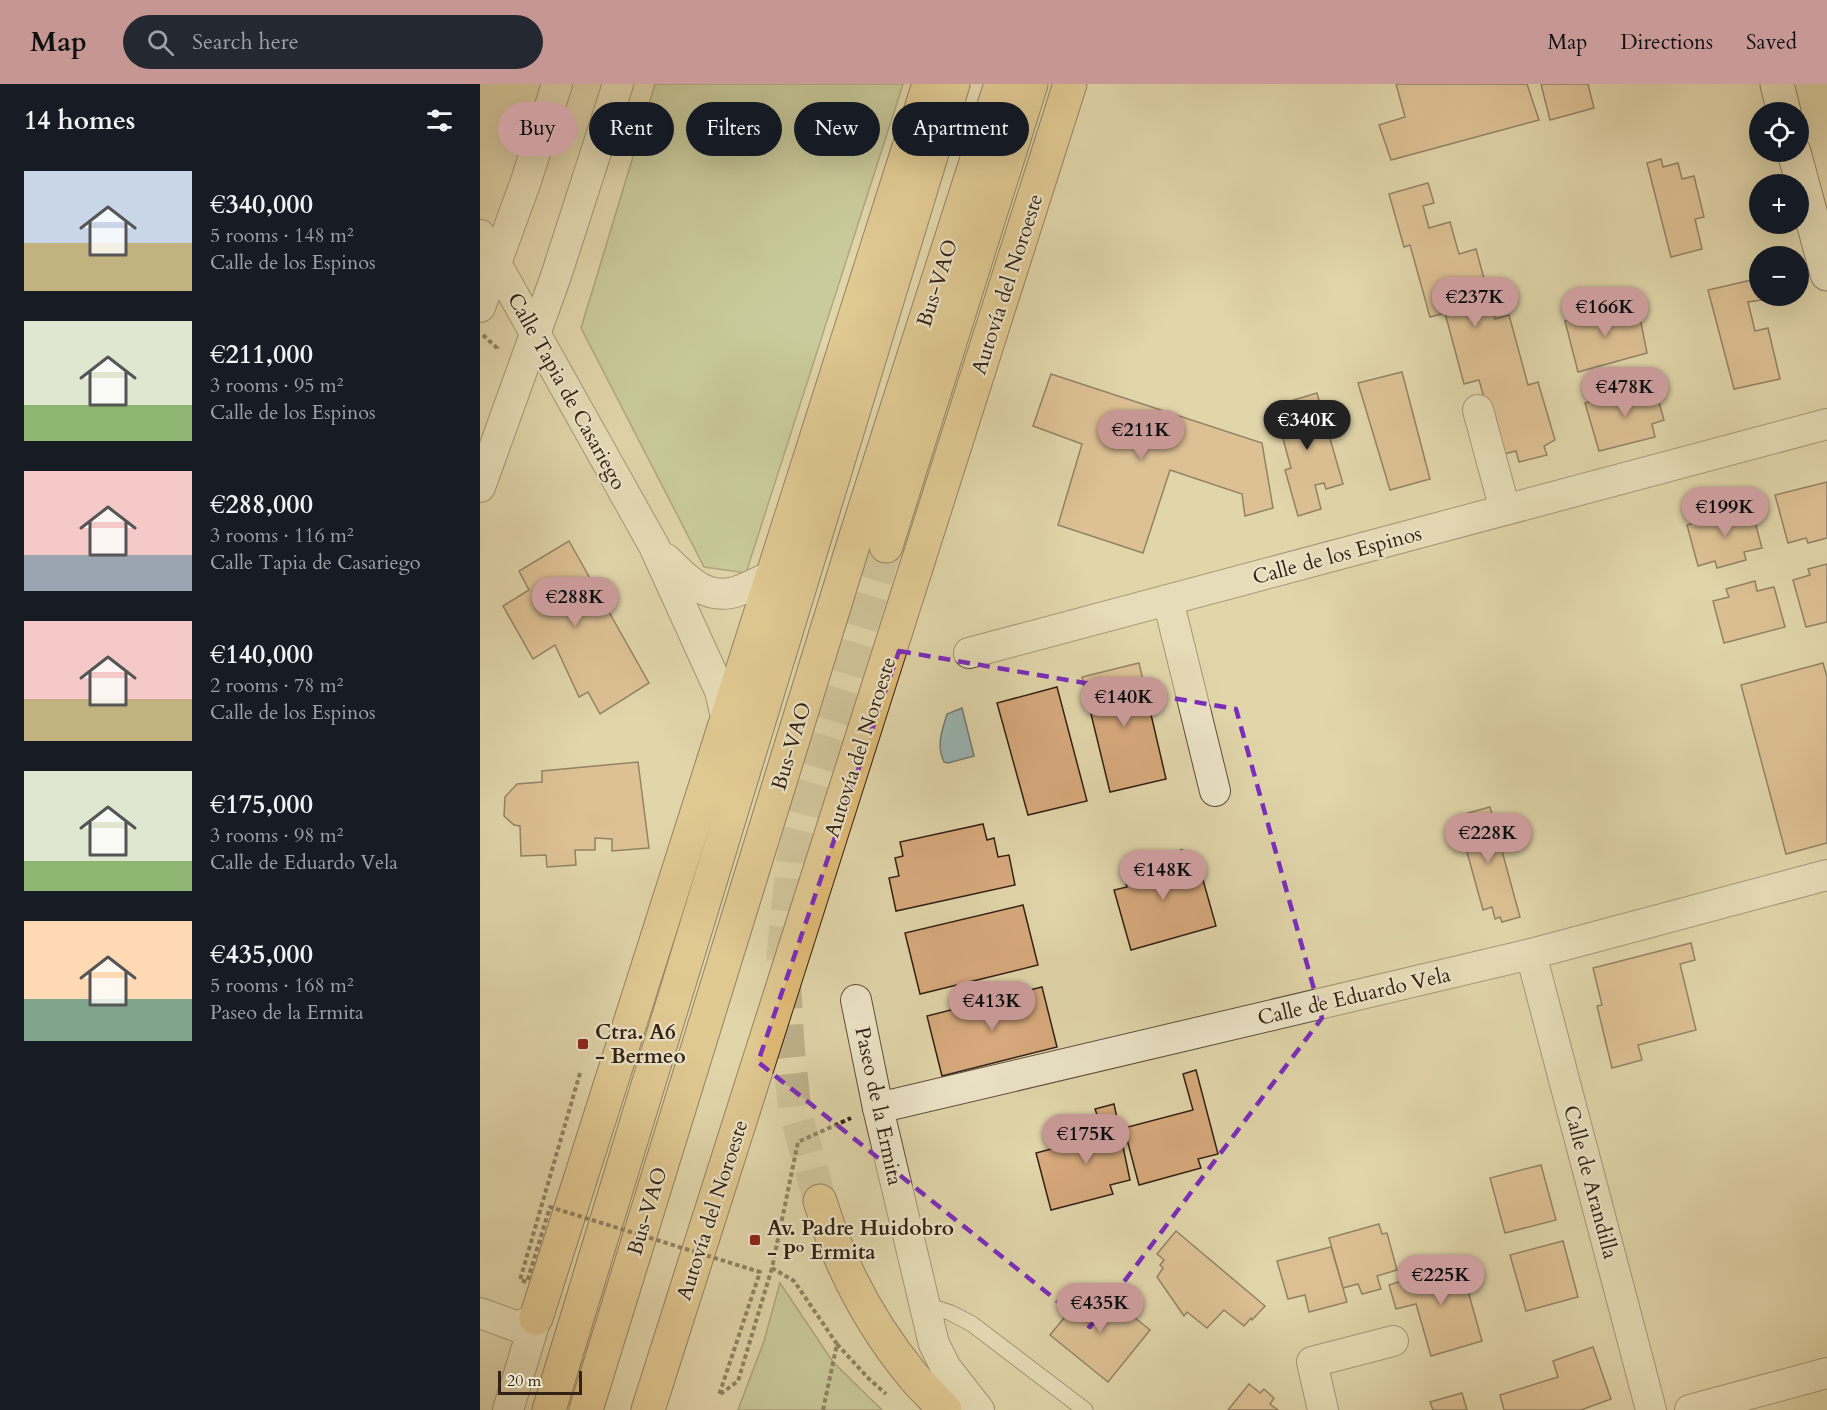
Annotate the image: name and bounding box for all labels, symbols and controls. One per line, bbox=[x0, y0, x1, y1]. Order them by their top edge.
search box bbox=[123, 15, 543, 69]
text: Map bbox=[30, 23, 87, 61]
icon: search bbox=[144, 26, 177, 59]
text: Search here bbox=[192, 27, 299, 57]
text: Map bbox=[1547, 28, 1587, 57]
text: Directions bbox=[1620, 28, 1713, 57]
text: Saved bbox=[1746, 28, 1797, 57]
chip: Buy bbox=[498, 102, 577, 156]
chip: Rent bbox=[589, 102, 674, 156]
chip: Filters bbox=[686, 102, 782, 156]
chip: New bbox=[794, 102, 880, 156]
chip: Apartment bbox=[892, 102, 1029, 156]
map controls bbox=[1749, 102, 1809, 306]
button: locate bbox=[1749, 102, 1809, 162]
text: 14 homes bbox=[24, 103, 135, 138]
icon: filters bbox=[423, 104, 456, 137]
button: + bbox=[1749, 174, 1809, 234]
text: €340,000 bbox=[210, 187, 313, 222]
street label: Autovía del Noroeste bbox=[965, 190, 1050, 378]
icon: home bbox=[72, 195, 144, 267]
text: 5 rooms · 148 m² bbox=[210, 222, 354, 249]
street label: Bus-VAO bbox=[910, 236, 965, 331]
button: − bbox=[1749, 246, 1809, 306]
text: Calle de los Espinos bbox=[210, 249, 376, 276]
pin: €237K bbox=[1433, 277, 1517, 328]
text: €237K bbox=[1446, 283, 1504, 310]
pin: €166K bbox=[1563, 287, 1647, 338]
street label: Calle Tapia de Casariego bbox=[500, 288, 633, 495]
text: €166K bbox=[1576, 293, 1634, 320]
text: €211,000 bbox=[210, 337, 313, 372]
icon: home bbox=[72, 345, 144, 417]
pin: €478K bbox=[1583, 367, 1667, 418]
text: 3 rooms · 95 m² bbox=[210, 372, 343, 399]
text: €478K bbox=[1596, 373, 1654, 400]
text: Calle de los Espinos bbox=[210, 399, 376, 426]
pin: €340K bbox=[1265, 400, 1349, 451]
text: €340K bbox=[1278, 406, 1336, 433]
pin: €211K bbox=[1099, 410, 1183, 461]
text: €211K bbox=[1112, 416, 1170, 443]
text: €288,000 bbox=[210, 487, 313, 522]
pin: €199K bbox=[1683, 487, 1767, 538]
text: €199K bbox=[1696, 493, 1754, 520]
icon: home bbox=[72, 495, 144, 567]
street label: Calle de los Espinos bbox=[1249, 519, 1425, 592]
text: 3 rooms · 116 m² bbox=[210, 522, 354, 549]
text: Calle Tapia de Casariego bbox=[210, 549, 421, 576]
pin: €288K bbox=[533, 577, 617, 628]
text: €288K bbox=[546, 583, 604, 610]
text: €140,000 bbox=[210, 637, 313, 672]
icon: home bbox=[72, 645, 144, 717]
street label: Autovía del Noroeste bbox=[818, 653, 903, 841]
text: 2 rooms · 78 m² bbox=[210, 672, 343, 699]
pin: €140K bbox=[1082, 677, 1166, 728]
text: €140K bbox=[1095, 683, 1153, 710]
text: Calle de los Espinos bbox=[210, 699, 376, 726]
street label: Bus-VAO bbox=[764, 699, 819, 794]
text: €175,000 bbox=[210, 787, 313, 822]
icon: home bbox=[72, 795, 144, 867]
pin: €228K bbox=[1446, 813, 1530, 864]
text: €228K bbox=[1459, 819, 1517, 846]
text: 3 rooms · 98 m² bbox=[210, 822, 343, 849]
text: Calle de Eduardo Vela bbox=[210, 849, 398, 876]
pin: €148K bbox=[1121, 850, 1205, 901]
text: €148K bbox=[1134, 856, 1192, 883]
text: €435,000 bbox=[210, 937, 313, 972]
icon: home bbox=[72, 945, 144, 1017]
street label: Calle de Eduardo Vela bbox=[1255, 960, 1453, 1033]
text: 5 rooms · 168 m² bbox=[210, 972, 354, 999]
pin: €413K bbox=[950, 981, 1034, 1032]
text: €413K bbox=[963, 987, 1021, 1014]
text: Paseo de la Ermita bbox=[210, 999, 364, 1026]
place label: Ctra. A6 - Bermeo bbox=[595, 1018, 686, 1071]
street label: Paseo de la Ermita bbox=[848, 1024, 909, 1188]
marker: Ctra. A6 - Bermeo bbox=[576, 1037, 590, 1051]
street label: Calle de Arandilla bbox=[1556, 1102, 1625, 1262]
pin: €175K bbox=[1044, 1114, 1128, 1165]
street label: Autovía del Noroeste bbox=[670, 1116, 755, 1304]
text: €175K bbox=[1057, 1120, 1115, 1147]
street label: Bus-VAO bbox=[620, 1164, 675, 1259]
place label: Av. Padre Huidobro - Pº Ermita bbox=[767, 1214, 954, 1267]
marker: Av. Padre Huidobro - Pº Ermita bbox=[748, 1233, 762, 1247]
pin: €225K bbox=[1399, 1255, 1483, 1306]
text: €225K bbox=[1412, 1261, 1470, 1288]
pin: €435K bbox=[1058, 1283, 1142, 1334]
text: €435K bbox=[1071, 1289, 1129, 1316]
scale bar bbox=[498, 1368, 582, 1396]
text: 20 m bbox=[507, 1370, 541, 1392]

